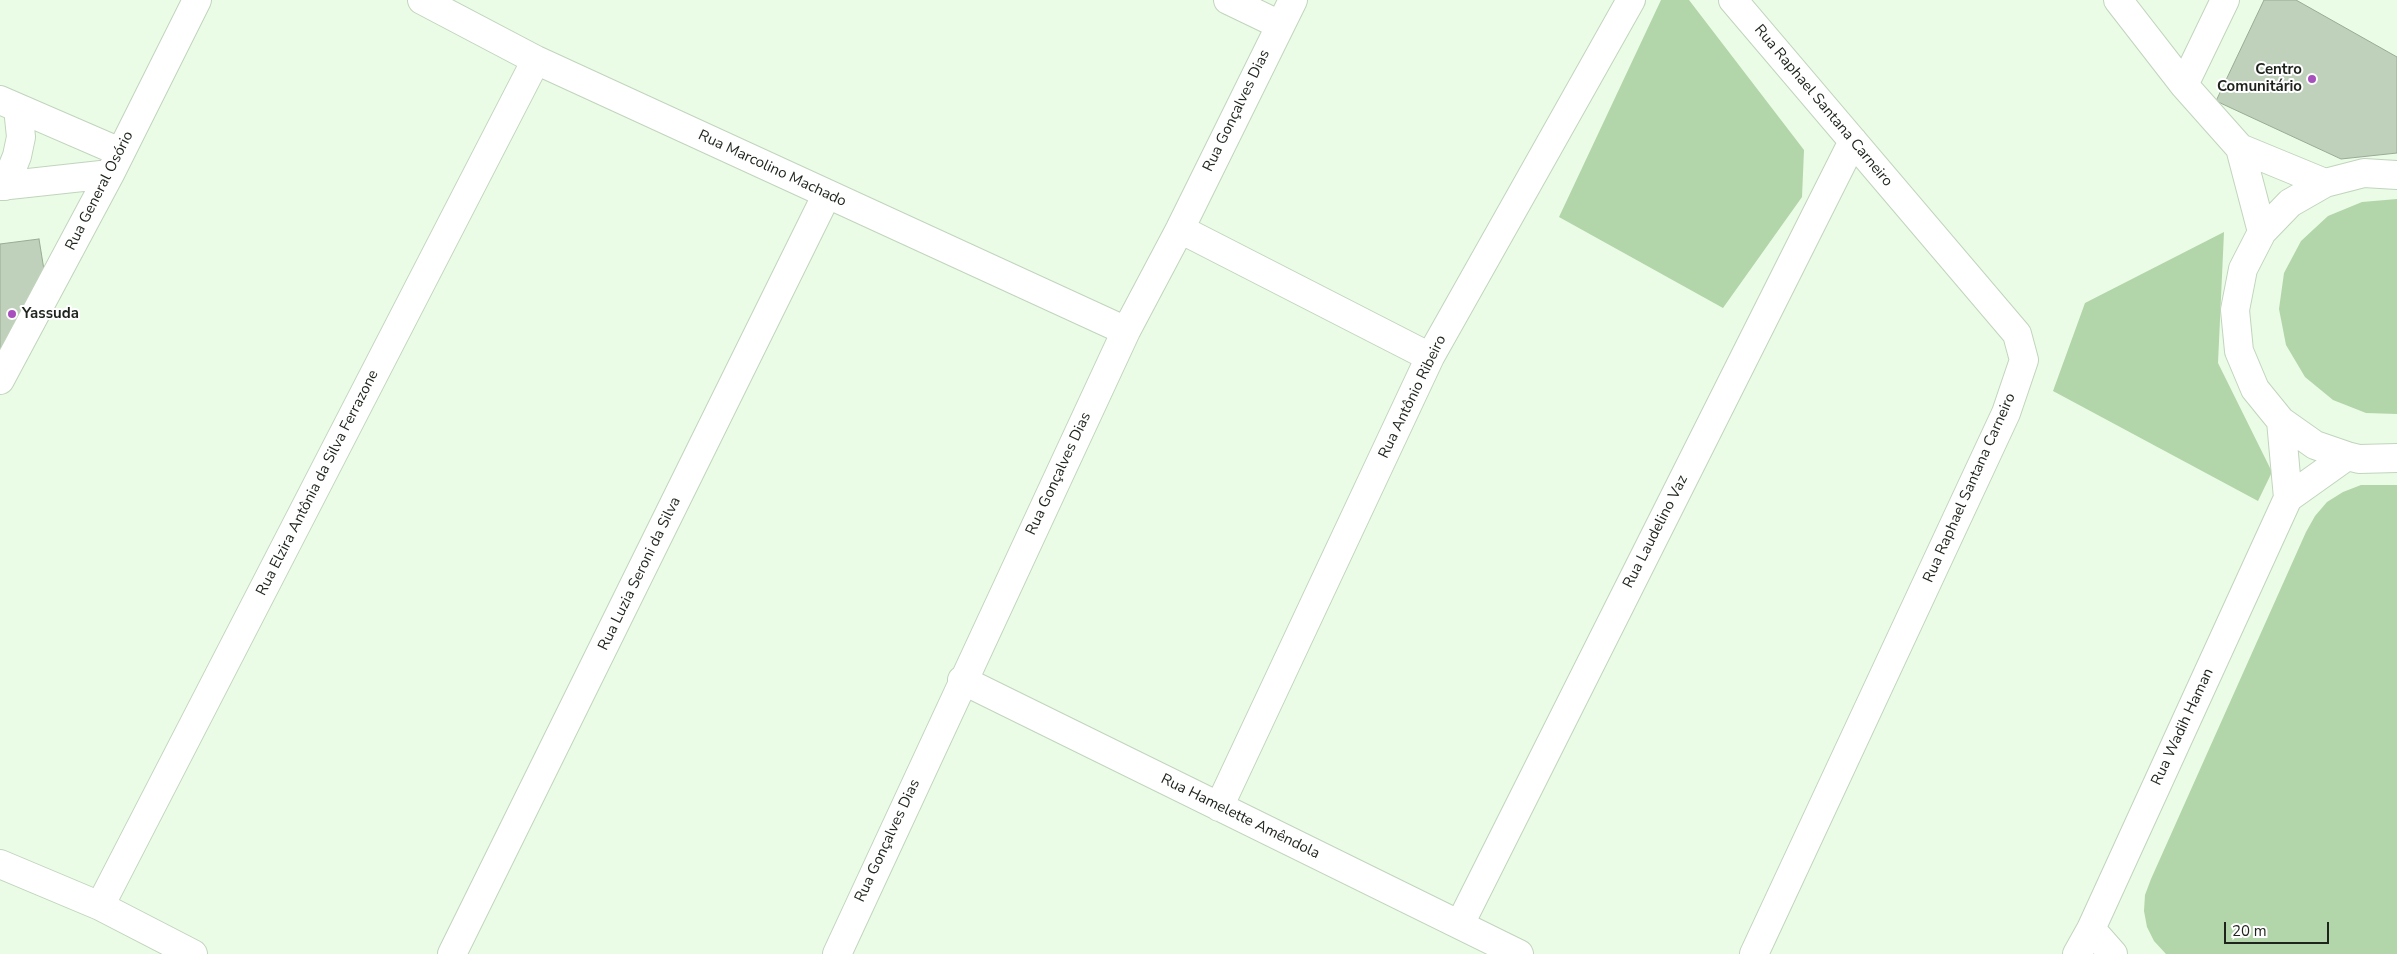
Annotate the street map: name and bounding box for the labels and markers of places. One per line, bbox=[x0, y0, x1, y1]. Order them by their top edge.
place label: Centro Comunitário bbox=[2217, 61, 2302, 96]
marker: Centro Comunitário bbox=[2306, 73, 2318, 85]
place label: Yassuda bbox=[22, 305, 79, 323]
marker: Yassuda bbox=[6, 308, 18, 320]

